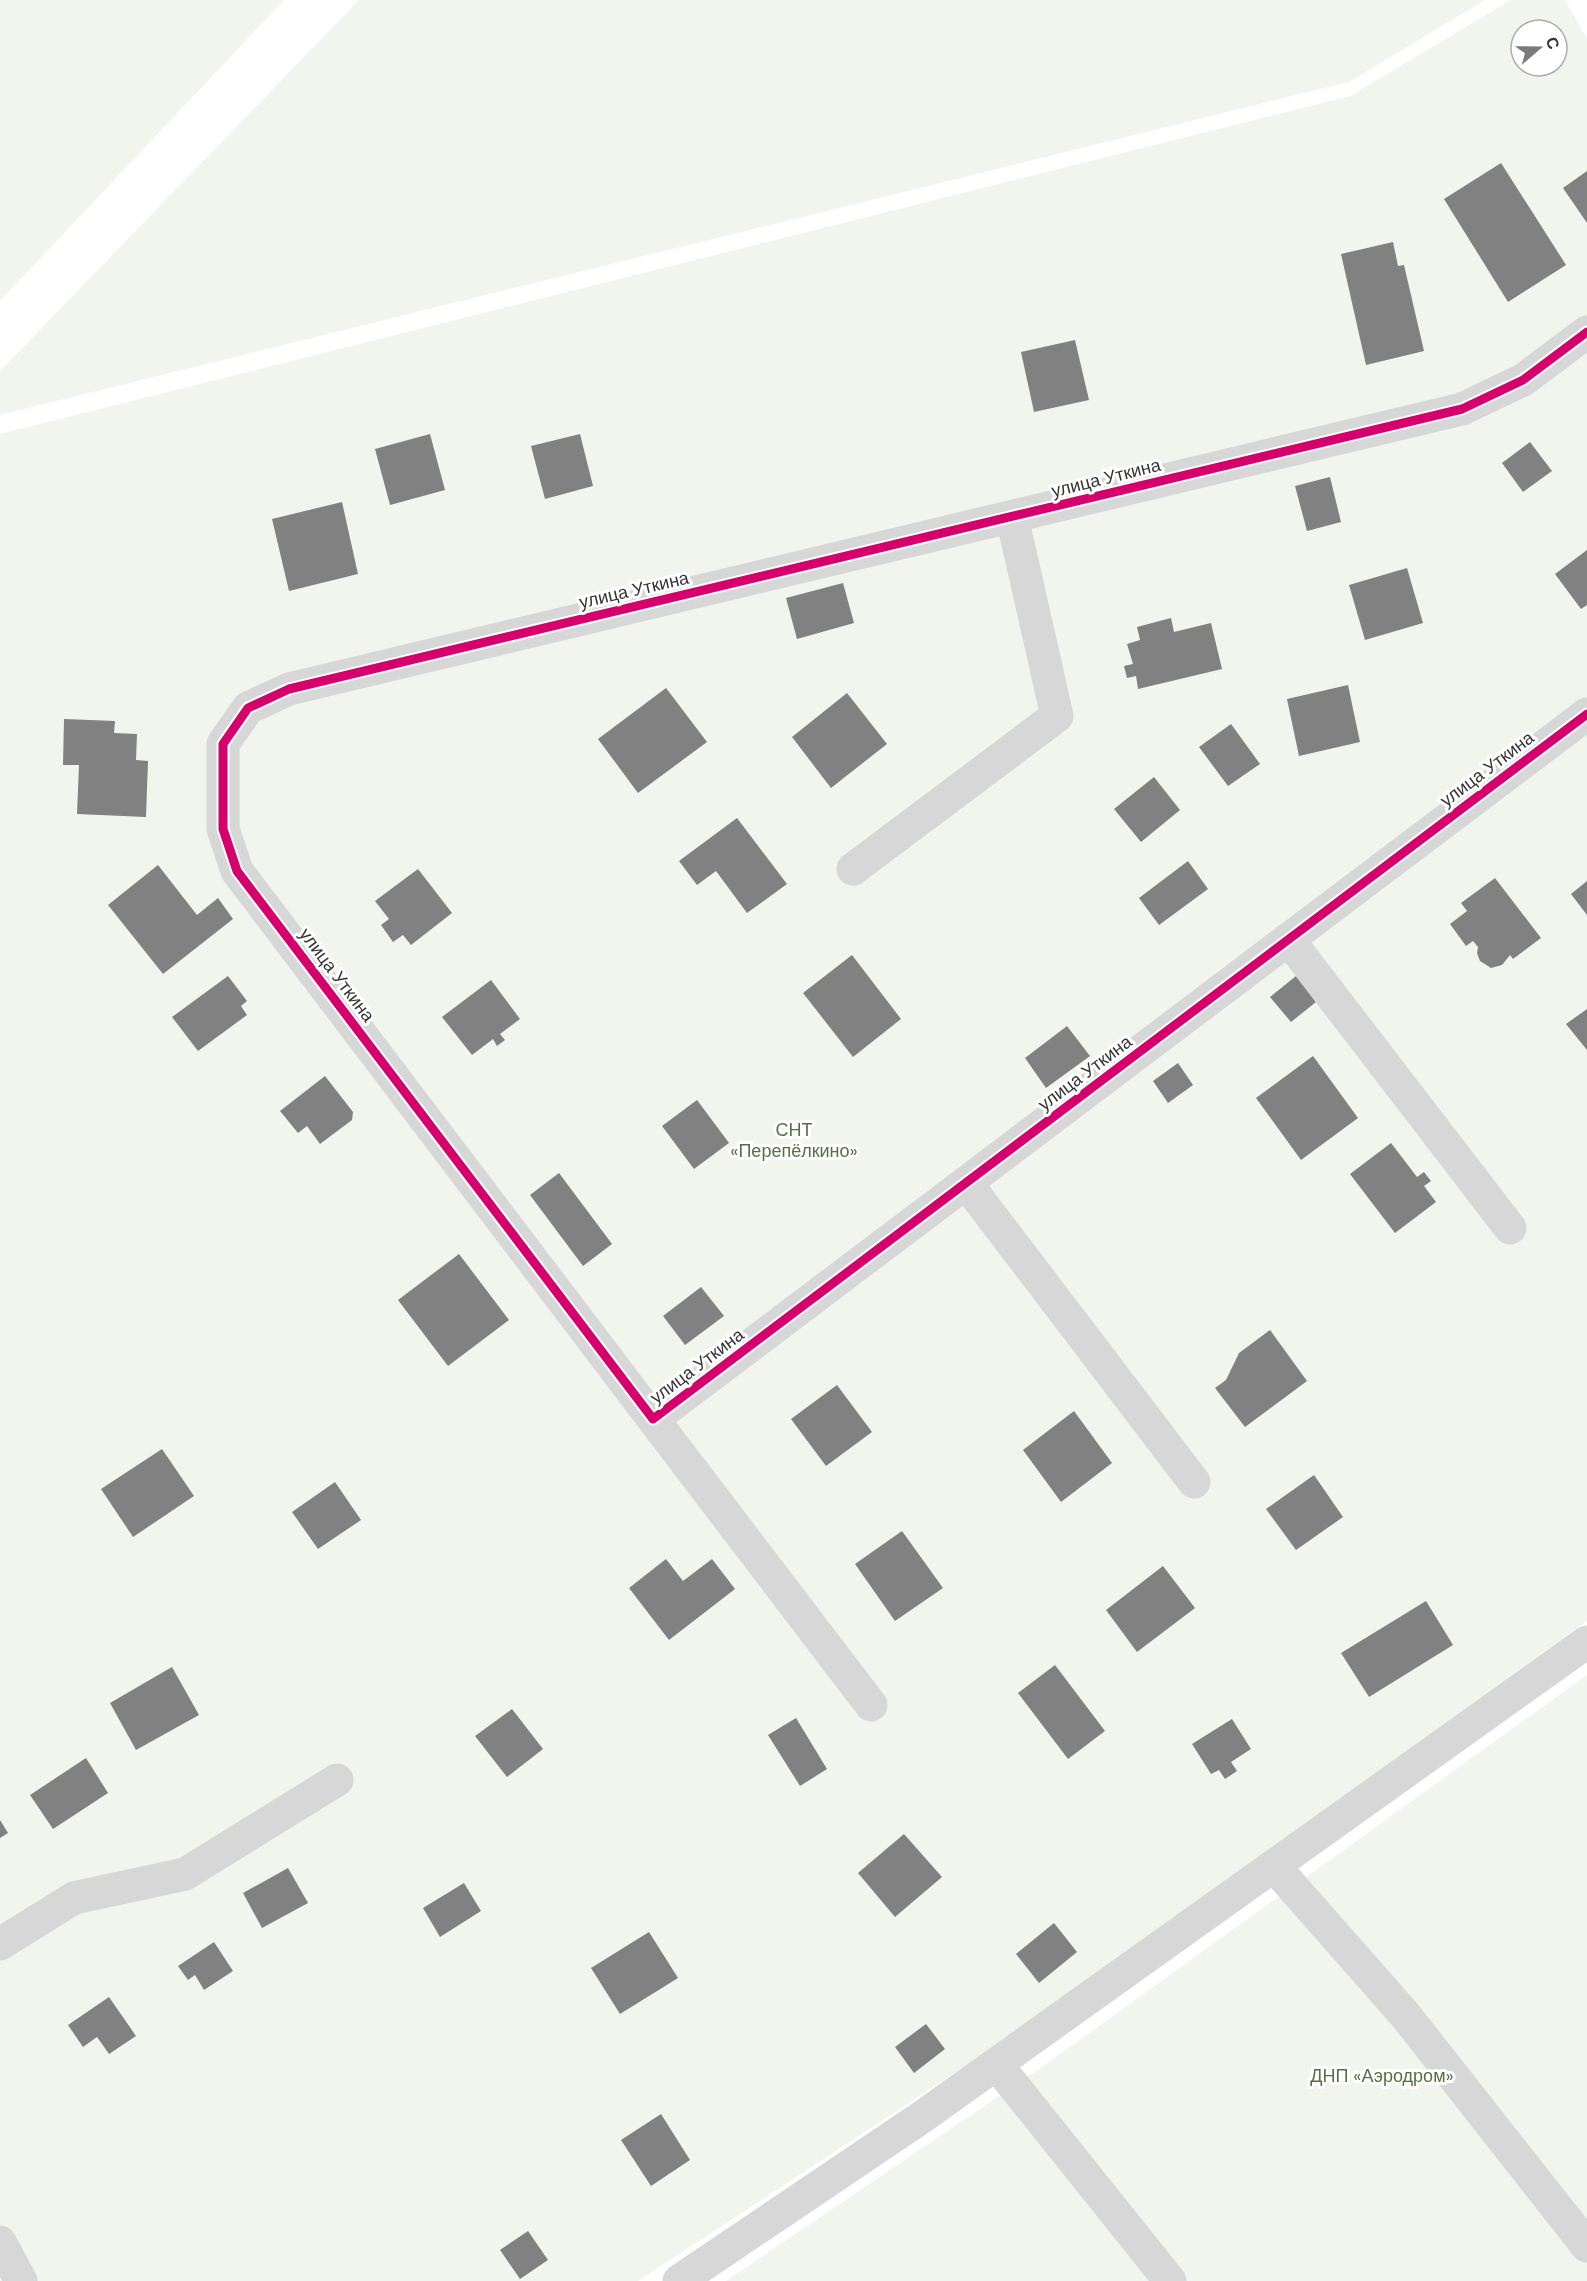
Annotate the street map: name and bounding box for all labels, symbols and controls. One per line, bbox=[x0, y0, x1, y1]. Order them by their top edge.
north arrow bbox=[1509, 18, 1569, 78]
text: С bbox=[1541, 34, 1565, 52]
street label: улица Уткина bbox=[1049, 453, 1164, 503]
street label: улица Уткина bbox=[577, 566, 692, 614]
street label: улица Уткина bbox=[1435, 725, 1540, 812]
street label: улица Уткина bbox=[294, 923, 381, 1028]
street label: улица Уткина bbox=[1033, 1029, 1138, 1116]
park label: СНТ «Перепёлкино» bbox=[730, 1118, 858, 1163]
street label: улица Уткина bbox=[645, 1322, 750, 1409]
park label: ДНП «Аэродром» bbox=[1310, 2064, 1454, 2088]

